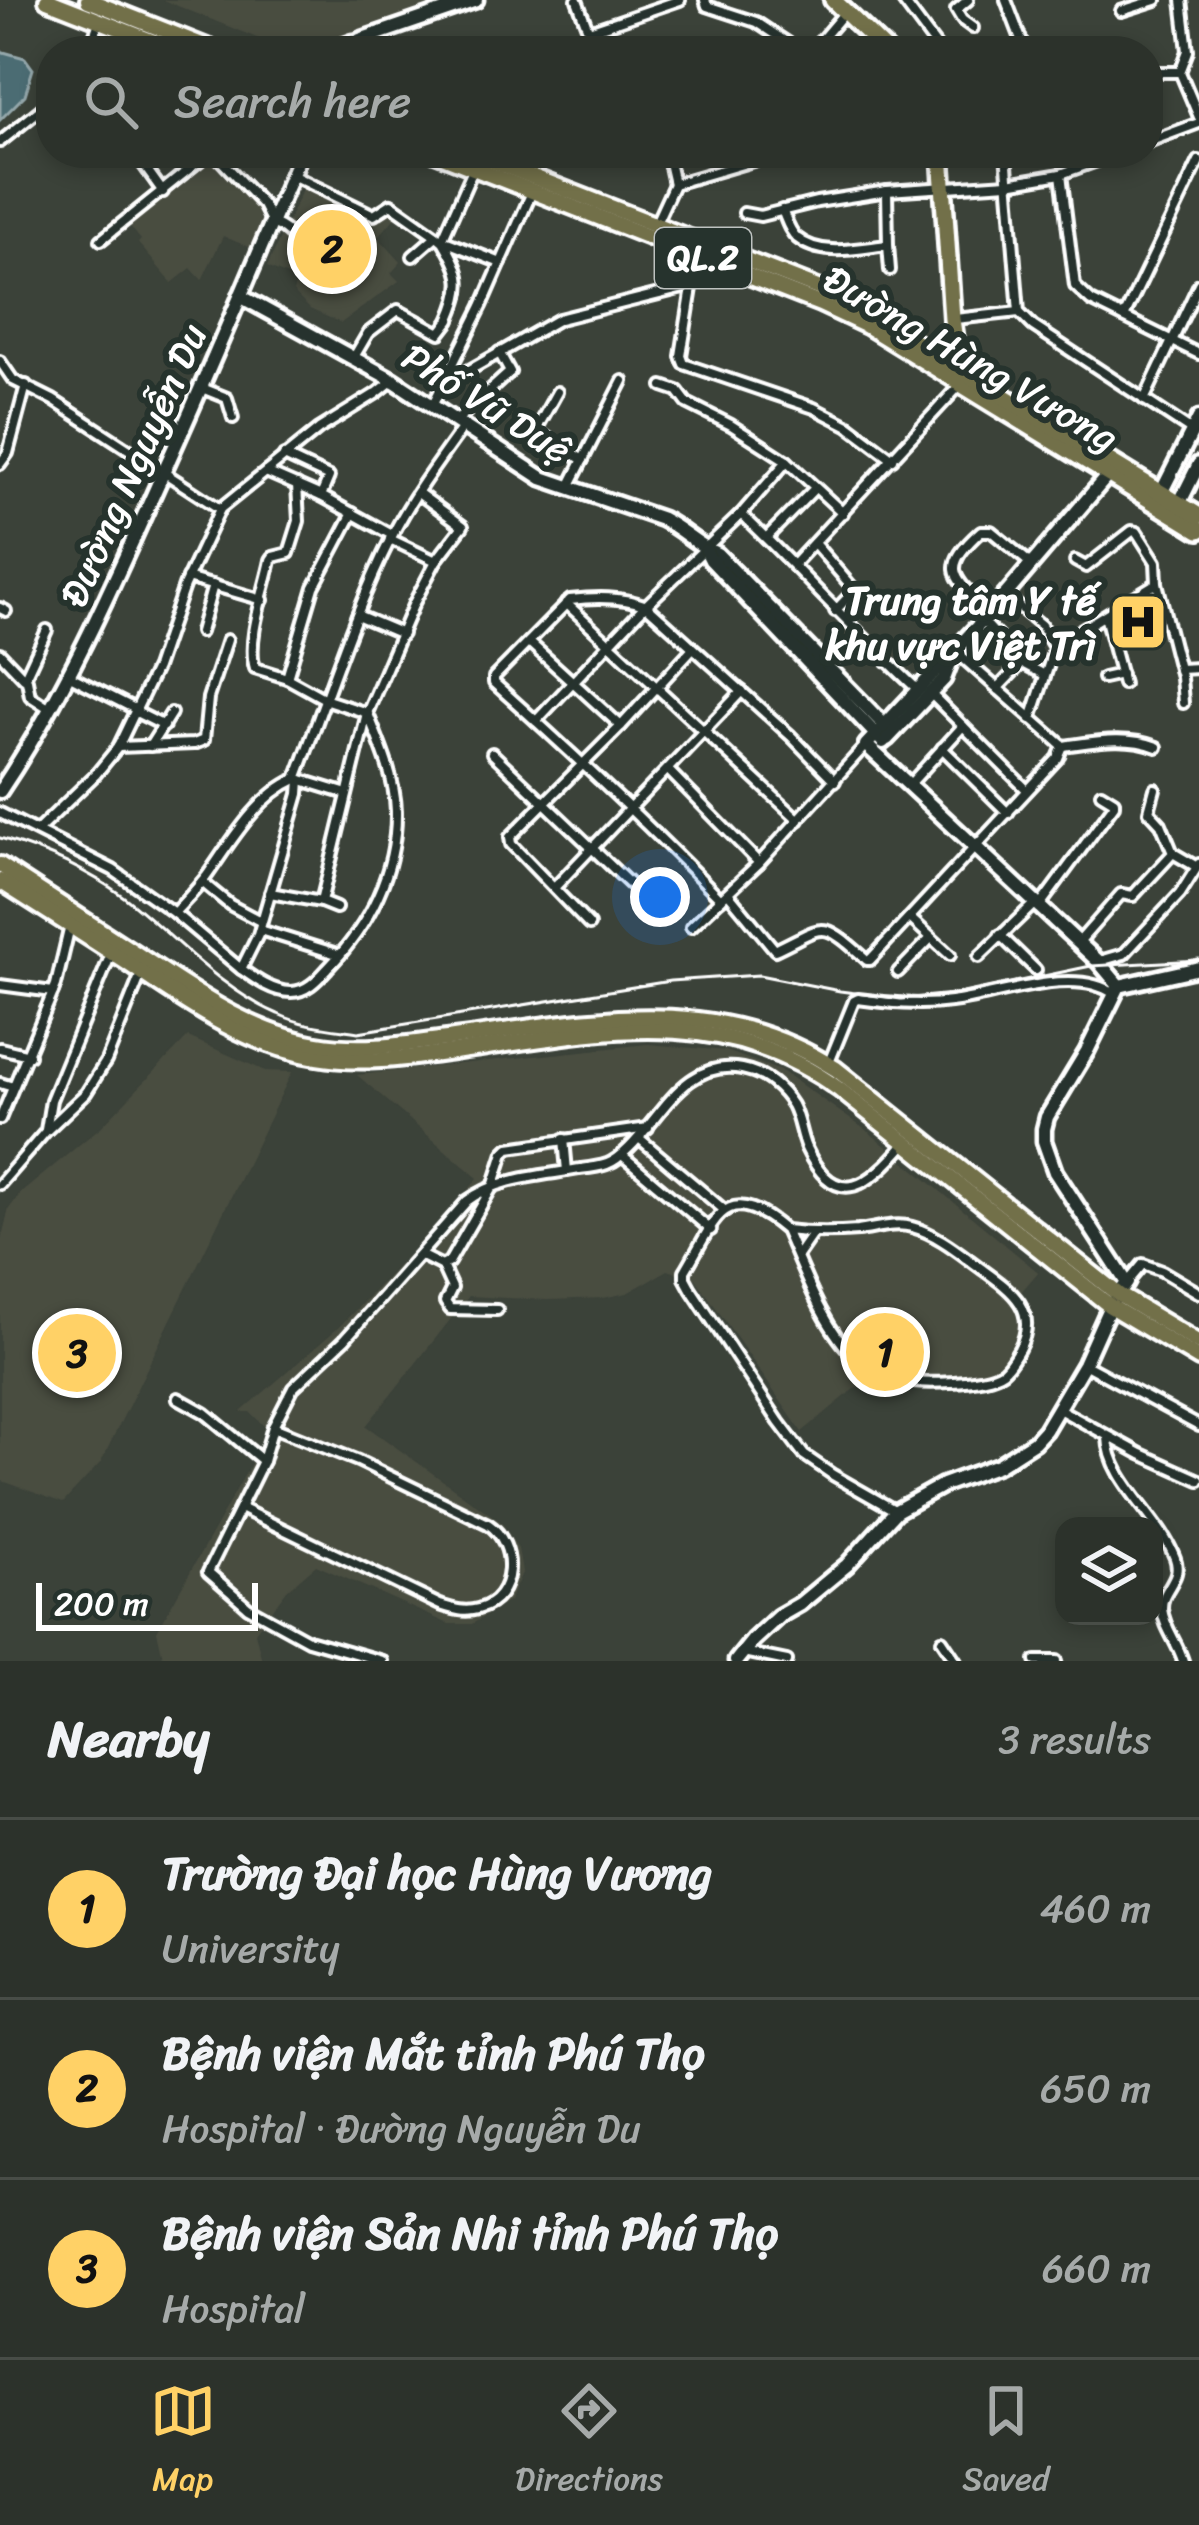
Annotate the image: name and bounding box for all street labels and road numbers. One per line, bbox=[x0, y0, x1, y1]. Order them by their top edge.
road number: QL.2 bbox=[655, 228, 751, 288]
street label: Đường Hùng Vương bbox=[810, 245, 1132, 471]
street label: Đường Nguyễn Du bbox=[40, 312, 227, 618]
street label: Phố Vũ Duệ bbox=[388, 323, 586, 483]

